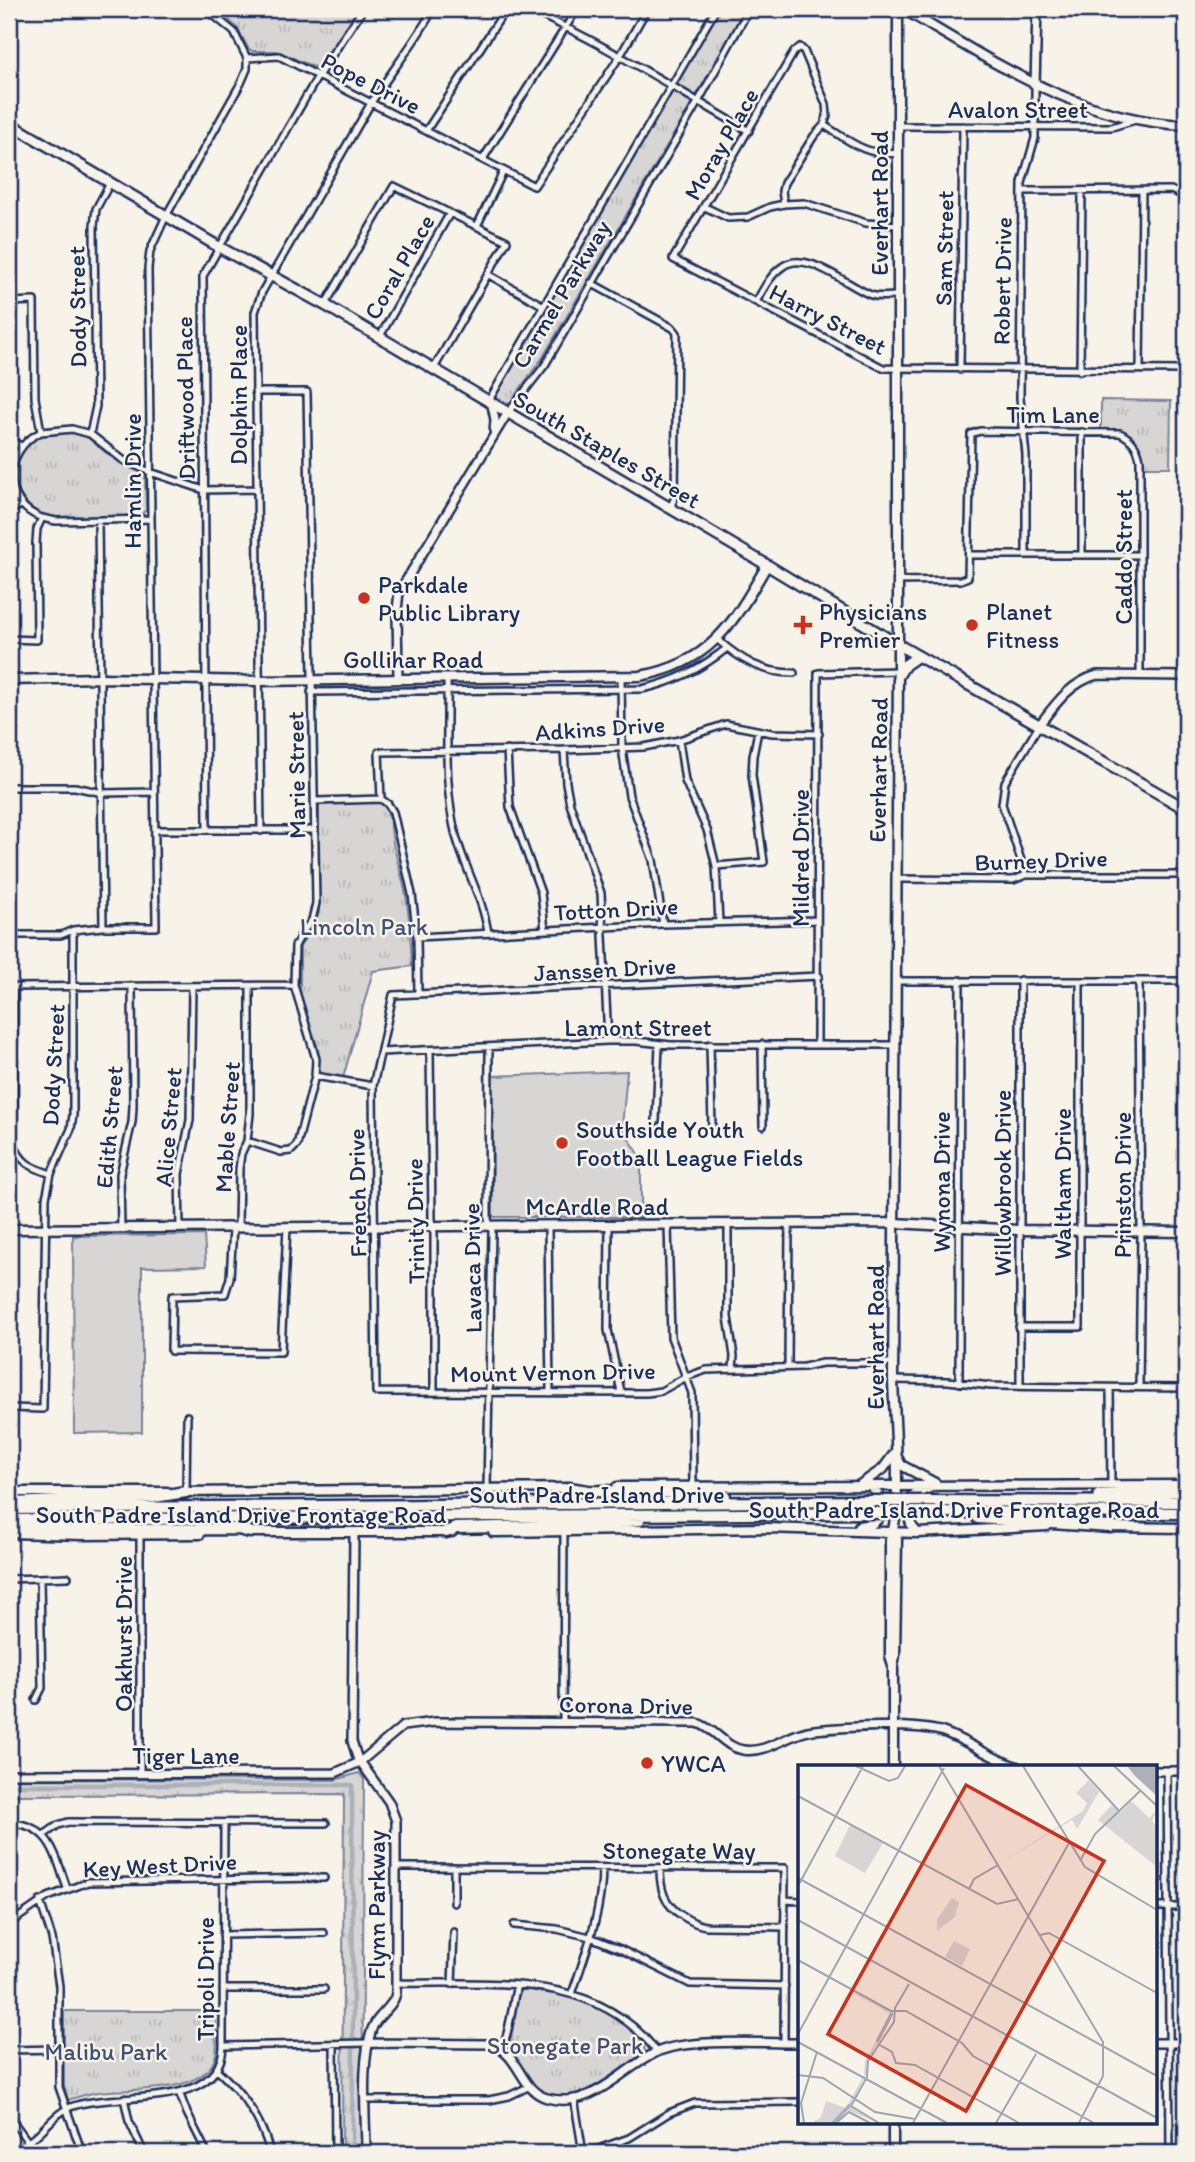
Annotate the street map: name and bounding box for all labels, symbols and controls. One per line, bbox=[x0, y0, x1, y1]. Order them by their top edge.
street label: Pope Drive bbox=[316, 46, 426, 120]
street label: Moray Place bbox=[677, 83, 765, 205]
street label: Avalon Street bbox=[948, 95, 1088, 124]
street label: Everhart Road bbox=[865, 130, 894, 276]
street label: Sam Street bbox=[928, 190, 960, 306]
street label: Coral Place bbox=[357, 209, 441, 325]
street label: Carmel Parkway bbox=[505, 214, 617, 374]
street label: Robert Drive bbox=[986, 217, 1018, 345]
street label: Dody Street bbox=[61, 246, 93, 368]
street label: Harry Street bbox=[764, 277, 892, 361]
street label: Driftwood Place bbox=[169, 316, 201, 480]
street label: Dolphin Place bbox=[224, 325, 253, 465]
street label: South Staples Street bbox=[508, 384, 706, 514]
street label: Tim Lane bbox=[1006, 400, 1100, 429]
street label: Hamlin Drive bbox=[118, 413, 147, 549]
street label: Caddo Street bbox=[1109, 489, 1138, 625]
place label: Parkdale Public Library bbox=[378, 570, 520, 627]
marker: Parkdale Public Library bbox=[356, 590, 372, 606]
place label: Physicians Premier bbox=[819, 597, 927, 654]
place label: Planet Fitness bbox=[986, 597, 1059, 654]
marker: Physicians Premier bbox=[793, 615, 813, 635]
marker: Planet Fitness bbox=[964, 617, 980, 633]
street label: Gollihar Road bbox=[343, 645, 483, 674]
street label: Everhart Road bbox=[862, 697, 894, 843]
street label: Adkins Drive bbox=[534, 709, 666, 747]
street label: Marie Street bbox=[280, 711, 312, 839]
street label: Mildred Drive bbox=[786, 789, 815, 927]
street label: Burney Drive bbox=[974, 843, 1108, 877]
street label: Totton Drive bbox=[553, 891, 679, 927]
park label: Lincoln Park bbox=[300, 912, 429, 941]
street label: Janssen Drive bbox=[533, 951, 677, 987]
street label: Dody Street bbox=[35, 1003, 71, 1127]
street label: Lamont Street bbox=[564, 1013, 712, 1042]
street label: Mable Street bbox=[208, 1060, 246, 1194]
street label: Edith Street bbox=[89, 1064, 129, 1190]
street label: Alice Street bbox=[148, 1066, 188, 1188]
street label: Willowbrook Drive bbox=[988, 1090, 1017, 1276]
street label: Waltham Drive bbox=[1048, 1108, 1077, 1260]
street label: Wynona Drive bbox=[927, 1111, 956, 1253]
street label: Prinston Drive bbox=[1108, 1112, 1137, 1258]
place label: Southside Youth Football League Fields bbox=[576, 1115, 803, 1172]
street label: French Drive bbox=[341, 1128, 373, 1258]
marker: Southside Youth Football League Fields bbox=[554, 1135, 570, 1151]
street label: Trinity Drive bbox=[399, 1158, 431, 1284]
street label: McArdle Road bbox=[525, 1192, 669, 1221]
street label: Lavaca Drive bbox=[456, 1203, 488, 1333]
street label: Everhart Road bbox=[861, 1264, 890, 1410]
street label: Mount Vernon Drive bbox=[450, 1356, 656, 1388]
street label: South Padre Island Drive bbox=[469, 1480, 725, 1509]
street label: South Padre Island Drive Frontage Road bbox=[749, 1495, 1159, 1524]
street label: South Padre Island Drive Frontage Road bbox=[36, 1500, 446, 1529]
street label: Oakhurst Drive bbox=[109, 1556, 138, 1712]
street label: Corona Drive bbox=[559, 1689, 693, 1721]
street label: Tiger Lane bbox=[132, 1741, 240, 1770]
place label: YWCA bbox=[661, 1749, 726, 1778]
marker: YWCA bbox=[639, 1755, 655, 1771]
inset map bbox=[798, 1765, 1156, 2124]
street label: Flynn Parkway bbox=[362, 1830, 391, 1980]
street label: Stonegate Way bbox=[602, 1836, 756, 1865]
street label: Key West Drive bbox=[82, 1846, 238, 1884]
street label: Tripoli Drive bbox=[191, 1917, 220, 2041]
park label: Stonegate Park bbox=[487, 2031, 644, 2060]
park label: Malibu Park bbox=[45, 2037, 168, 2066]

